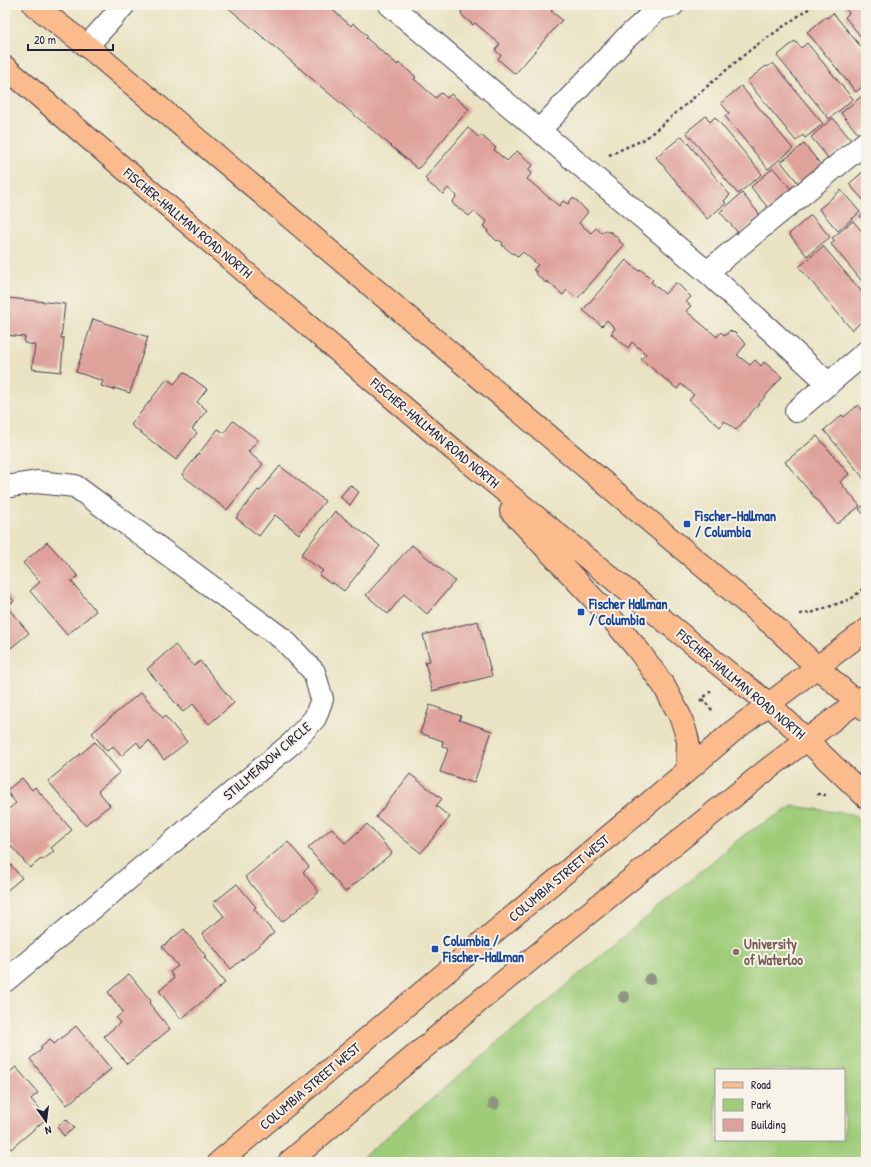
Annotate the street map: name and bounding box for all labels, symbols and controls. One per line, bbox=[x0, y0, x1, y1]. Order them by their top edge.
scale bar bbox=[28, 26, 113, 52]
text: 20 m bbox=[34, 31, 56, 48]
street label: FISCHER-HALLMAN ROAD NORTH bbox=[119, 162, 257, 282]
street label: FISCHER-HALLMAN ROAD NORTH bbox=[366, 372, 504, 492]
place label: Fischer-Hallman / Columbia bbox=[694, 506, 776, 541]
marker: Fischer-Hallman / Columbia bbox=[682, 519, 692, 529]
place label: Fischer Hallman / Columbia bbox=[588, 594, 668, 629]
marker: Fischer Hallman / Columbia bbox=[576, 607, 586, 617]
street label: FISCHER-HALLMAN ROAD NORTH bbox=[672, 623, 810, 743]
street label: STILLMEADOW CIRCLE bbox=[219, 717, 315, 804]
street label: COLUMBIA STREET WEST bbox=[504, 829, 614, 926]
place label: Columbia / Fischer-Hallman bbox=[442, 931, 524, 966]
place label: University of Waterloo bbox=[744, 934, 803, 969]
marker: Columbia / Fischer-Hallman bbox=[430, 944, 440, 954]
marker: University of Waterloo bbox=[731, 947, 741, 957]
street label: COLUMBIA STREET WEST bbox=[255, 1037, 365, 1134]
legend bbox=[715, 1069, 845, 1141]
text: Road bbox=[751, 1076, 771, 1093]
text: Park bbox=[751, 1096, 771, 1113]
north arrow bbox=[26, 1101, 66, 1141]
text: Building bbox=[751, 1116, 786, 1133]
text: N bbox=[44, 1123, 53, 1138]

